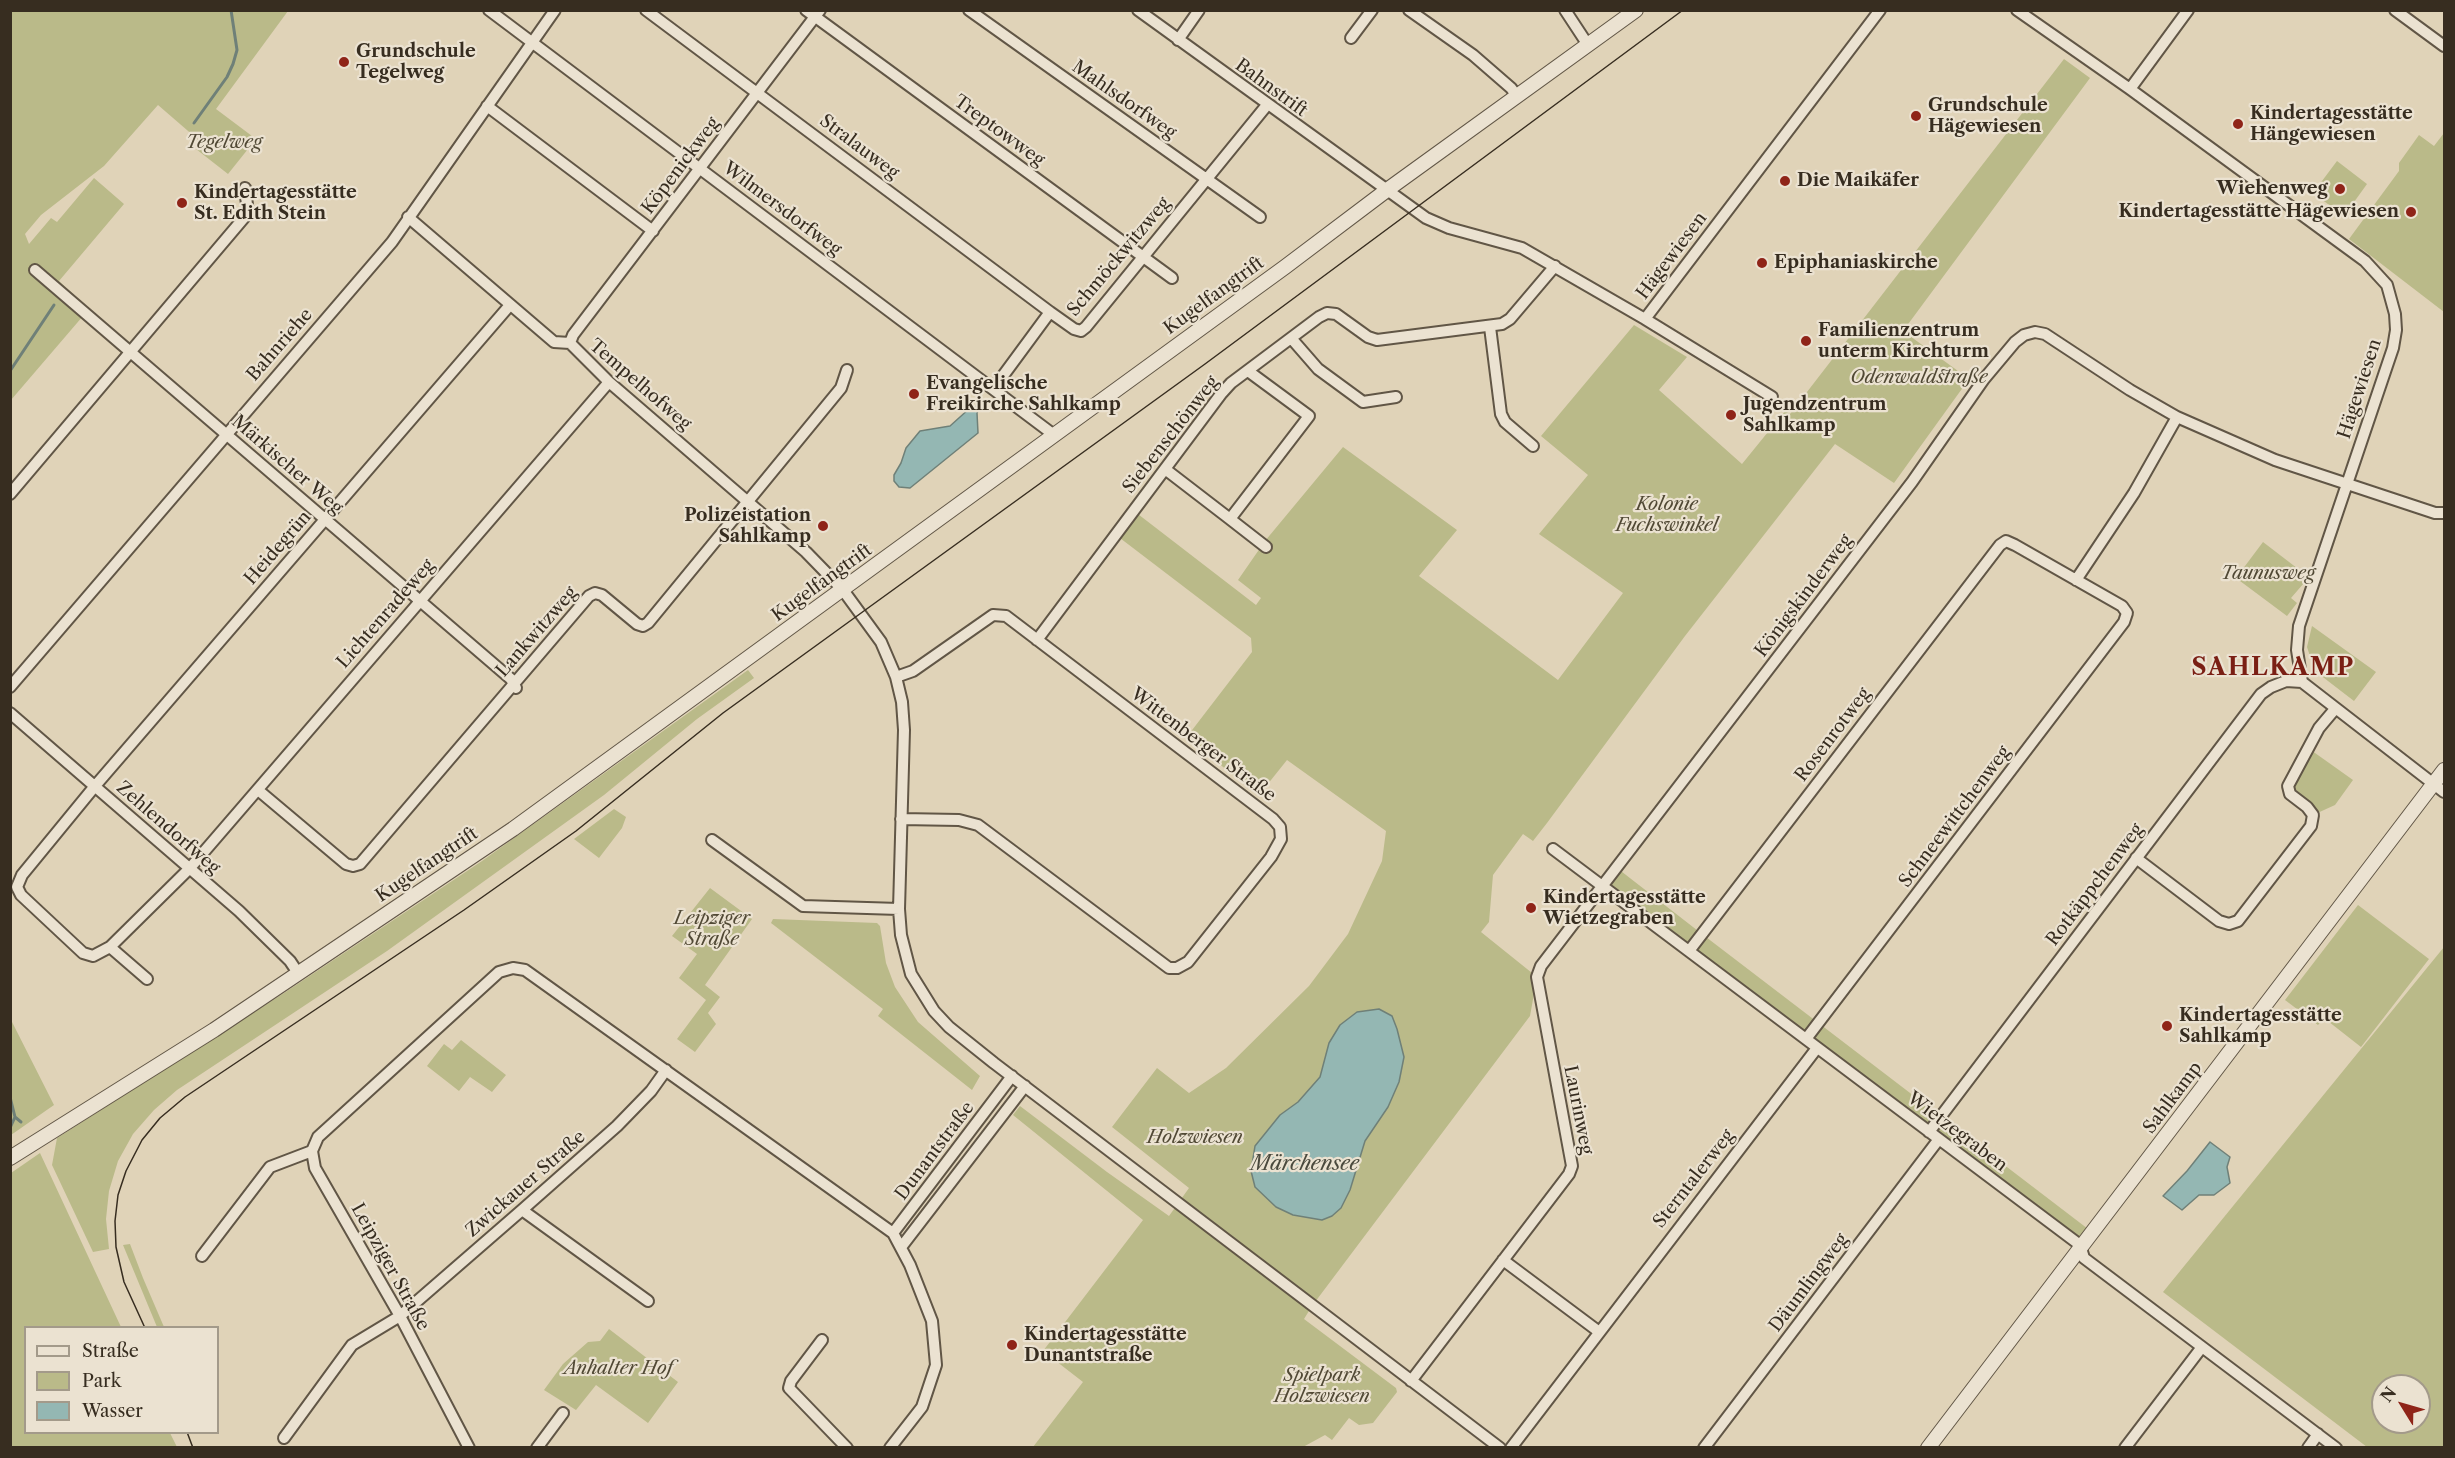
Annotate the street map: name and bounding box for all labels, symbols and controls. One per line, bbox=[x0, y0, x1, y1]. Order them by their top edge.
place label: Grundschule Tegelweg bbox=[356, 41, 476, 84]
marker: Grundschule Tegelweg bbox=[337, 55, 351, 69]
street label: Bahnstrift bbox=[1231, 55, 1311, 121]
street label: Mahlsdorfweg bbox=[1068, 56, 1180, 144]
street label: Treptowweg bbox=[949, 91, 1049, 171]
place label: Grundschule Hägewiesen bbox=[1928, 95, 2048, 138]
place label: Kindertagesstätte Hängewiesen bbox=[2250, 103, 2413, 146]
marker: Grundschule Hägewiesen bbox=[1909, 109, 1923, 123]
street label: Stralauweg bbox=[815, 110, 903, 184]
street label: Köpenickweg bbox=[638, 113, 724, 219]
marker: Kindertagesstätte Hängewiesen bbox=[2231, 117, 2245, 131]
park label: Tegelweg bbox=[186, 132, 262, 154]
street label: Wilmersdorfweg bbox=[718, 157, 846, 261]
place label: Die Maikäfer bbox=[1797, 170, 1919, 192]
marker: Die Maikäfer bbox=[1778, 174, 1792, 188]
place label: Wiehenweg bbox=[2217, 178, 2328, 200]
place label: Kindertagesstätte St. Edith Stein bbox=[194, 182, 357, 224]
marker: Wiehenweg bbox=[2333, 182, 2347, 196]
street label: Schmöckwitzweg bbox=[1063, 193, 1175, 321]
marker: Kindertagesstätte St. Edith Stein bbox=[175, 196, 189, 210]
place label: Kindertagesstätte Hägewiesen bbox=[2118, 201, 2399, 223]
marker: Kindertagesstätte Hägewiesen bbox=[2404, 205, 2418, 219]
street label: Hägewiesen bbox=[1632, 208, 1712, 304]
street label: Kugelfangtrift bbox=[1160, 252, 1268, 340]
place label: Epiphaniaskirche bbox=[1774, 252, 1938, 274]
marker: Epiphaniaskirche bbox=[1755, 256, 1769, 270]
street label: Bahnriehe bbox=[243, 304, 317, 386]
place label: Familienzentrum unterm Kirchturm bbox=[1818, 320, 1989, 362]
marker: Familienzentrum unterm Kirchturm bbox=[1799, 334, 1813, 348]
street label: Tempelhofweg bbox=[585, 335, 695, 435]
street label: Hägewiesen bbox=[2334, 336, 2386, 442]
park label: Odenwaldstraße bbox=[1850, 367, 1988, 389]
street label: Siebenschönweg bbox=[1118, 372, 1224, 498]
place label: Evangelische Freikirche Sahlkamp bbox=[926, 373, 1121, 416]
marker: Evangelische Freikirche Sahlkamp bbox=[907, 387, 921, 401]
place label: Jugendzentrum Sahlkamp bbox=[1743, 394, 1886, 436]
marker: Jugendzentrum Sahlkamp bbox=[1724, 408, 1738, 422]
street label: Märkischer Weg bbox=[227, 411, 347, 519]
park label: Kolonie Fuchswinkel bbox=[1616, 494, 1718, 536]
place label: Polizeistation Sahlkamp bbox=[684, 505, 811, 548]
street label: Heidegrün bbox=[240, 507, 316, 589]
marker: Polizeistation Sahlkamp bbox=[816, 519, 830, 533]
street label: Königskinderweg bbox=[1751, 530, 1857, 662]
street label: Kugelfangtrift bbox=[768, 539, 876, 627]
street label: Lichtenradeweg bbox=[333, 555, 439, 673]
park label: Taunusweg bbox=[2221, 563, 2315, 585]
street label: Lankwitzweg bbox=[492, 582, 582, 682]
district label: SAHLKAMP bbox=[2191, 654, 2355, 682]
street label: Wittenberger Straße bbox=[1126, 683, 1280, 807]
street label: Rosenrotweg bbox=[1791, 684, 1875, 786]
street label: Schneewittchenweg bbox=[1895, 742, 2015, 892]
street label: Zehlendorfweg bbox=[112, 777, 224, 879]
street label: Rotkäppchenweg bbox=[2042, 820, 2148, 950]
street label: Kugelfangtrift bbox=[372, 823, 482, 907]
place label: Kindertagesstätte Wietzegraben bbox=[1543, 887, 1706, 930]
marker: Kindertagesstätte Wietzegraben bbox=[1524, 901, 1538, 915]
park label: Leipziger Straße bbox=[674, 908, 750, 950]
place label: Kindertagesstätte Sahlkamp bbox=[2179, 1005, 2342, 1048]
marker: Kindertagesstätte Sahlkamp bbox=[2160, 1019, 2174, 1033]
street label: Sahlkamp bbox=[2139, 1058, 2207, 1138]
street label: Laurinweg bbox=[1559, 1064, 1597, 1156]
street label: Wietzegraben bbox=[1903, 1087, 2011, 1177]
street label: Dunantstraße bbox=[891, 1097, 979, 1205]
street label: Sterntalerweg bbox=[1649, 1125, 1739, 1233]
street label: Zwickauer Straße bbox=[462, 1126, 590, 1242]
park label: Holzwiesen bbox=[1147, 1127, 1243, 1149]
water label: Märchensee bbox=[1251, 1152, 1359, 1176]
street label: Leipziger Straße bbox=[346, 1200, 434, 1334]
street label: Däumlingweg bbox=[1765, 1230, 1853, 1336]
place label: Kindertagesstätte Dunantstraße bbox=[1024, 1324, 1187, 1366]
legend bbox=[24, 1326, 219, 1434]
marker: Kindertagesstätte Dunantstraße bbox=[1005, 1338, 1019, 1352]
text: Straße bbox=[82, 1340, 139, 1362]
park label: Anhalter Hof bbox=[564, 1358, 672, 1380]
park label: Spielpark Holzwiesen bbox=[1274, 1365, 1370, 1408]
text: Park bbox=[82, 1370, 121, 1392]
north arrow bbox=[2371, 1374, 2431, 1434]
text: N bbox=[2376, 1383, 2400, 1406]
text: Wasser bbox=[82, 1400, 143, 1422]

